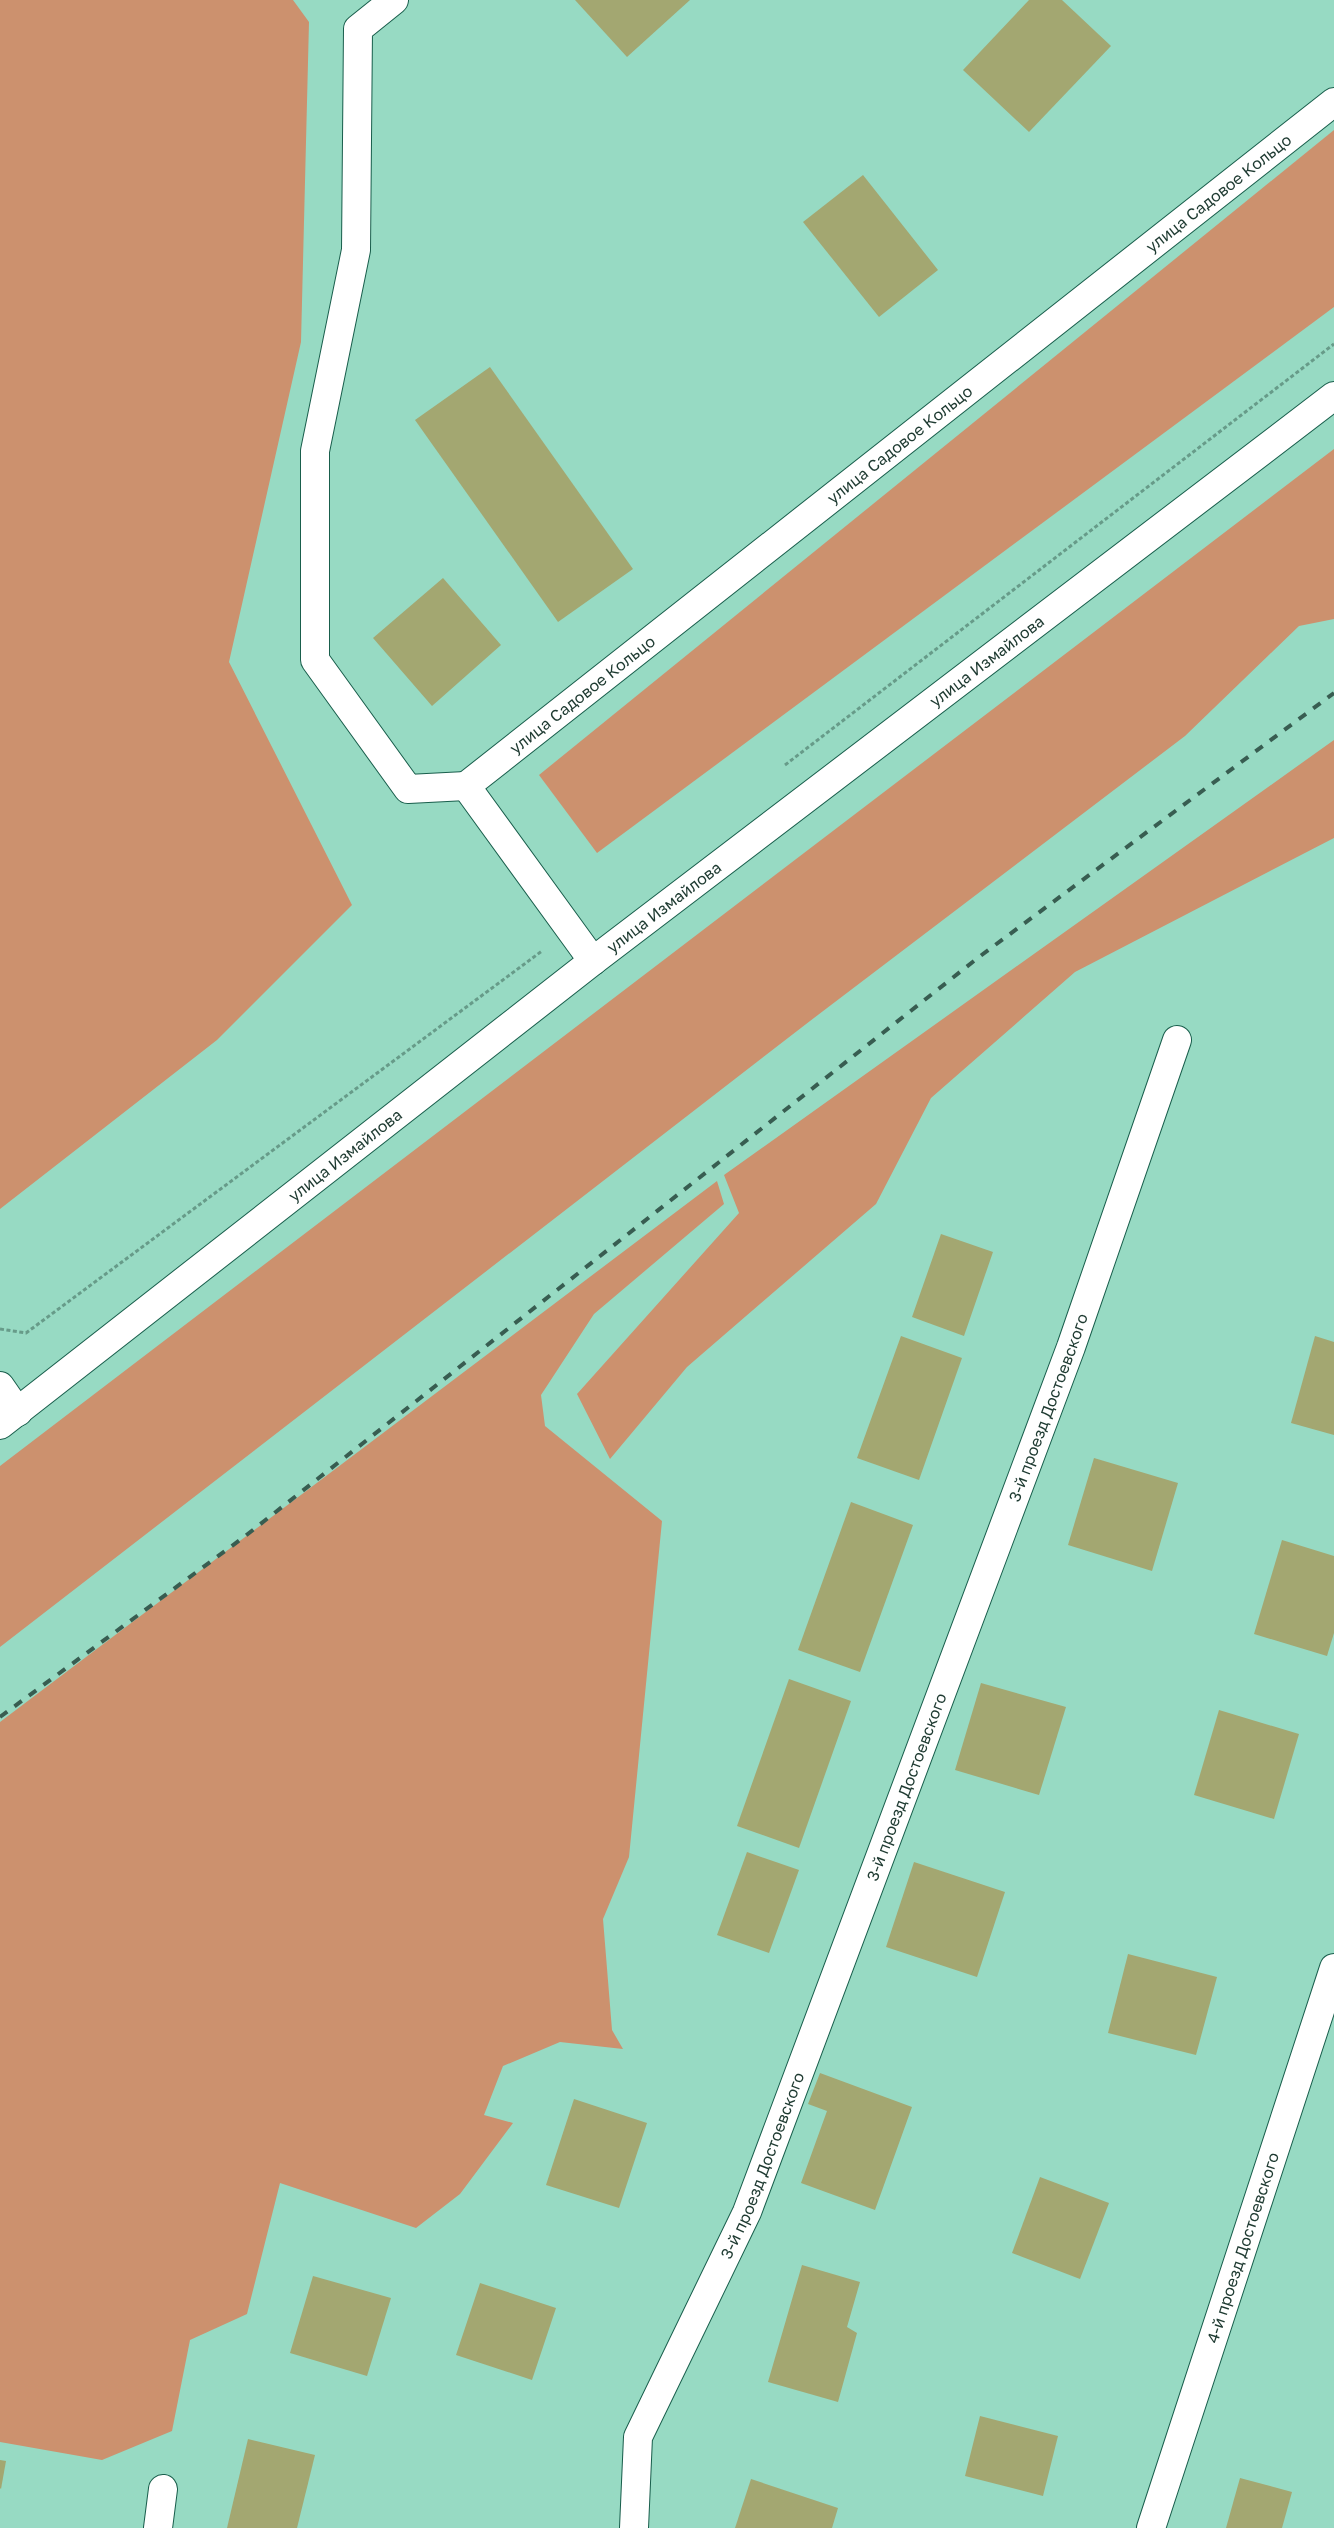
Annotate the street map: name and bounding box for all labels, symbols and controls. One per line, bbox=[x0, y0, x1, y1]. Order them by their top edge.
street label: улица Садовое Кольцо bbox=[1142, 130, 1295, 257]
street label: улица Садовое Кольцо bbox=[823, 381, 976, 508]
street label: улица Измайлова bbox=[925, 611, 1048, 711]
street label: улица Садовое Кольцо bbox=[505, 631, 659, 758]
street label: улица Измайлова bbox=[603, 857, 725, 957]
street label: улица Измайлова bbox=[284, 1104, 406, 1206]
street label: 3-й проезд Достоевского bbox=[1004, 1311, 1092, 1504]
street label: 3-й проезд Достоевского bbox=[862, 1690, 951, 1884]
street label: 3-й проезд Достоевского bbox=[716, 2069, 808, 2262]
street label: 4-й проезд Достоевского bbox=[1202, 2150, 1283, 2346]

